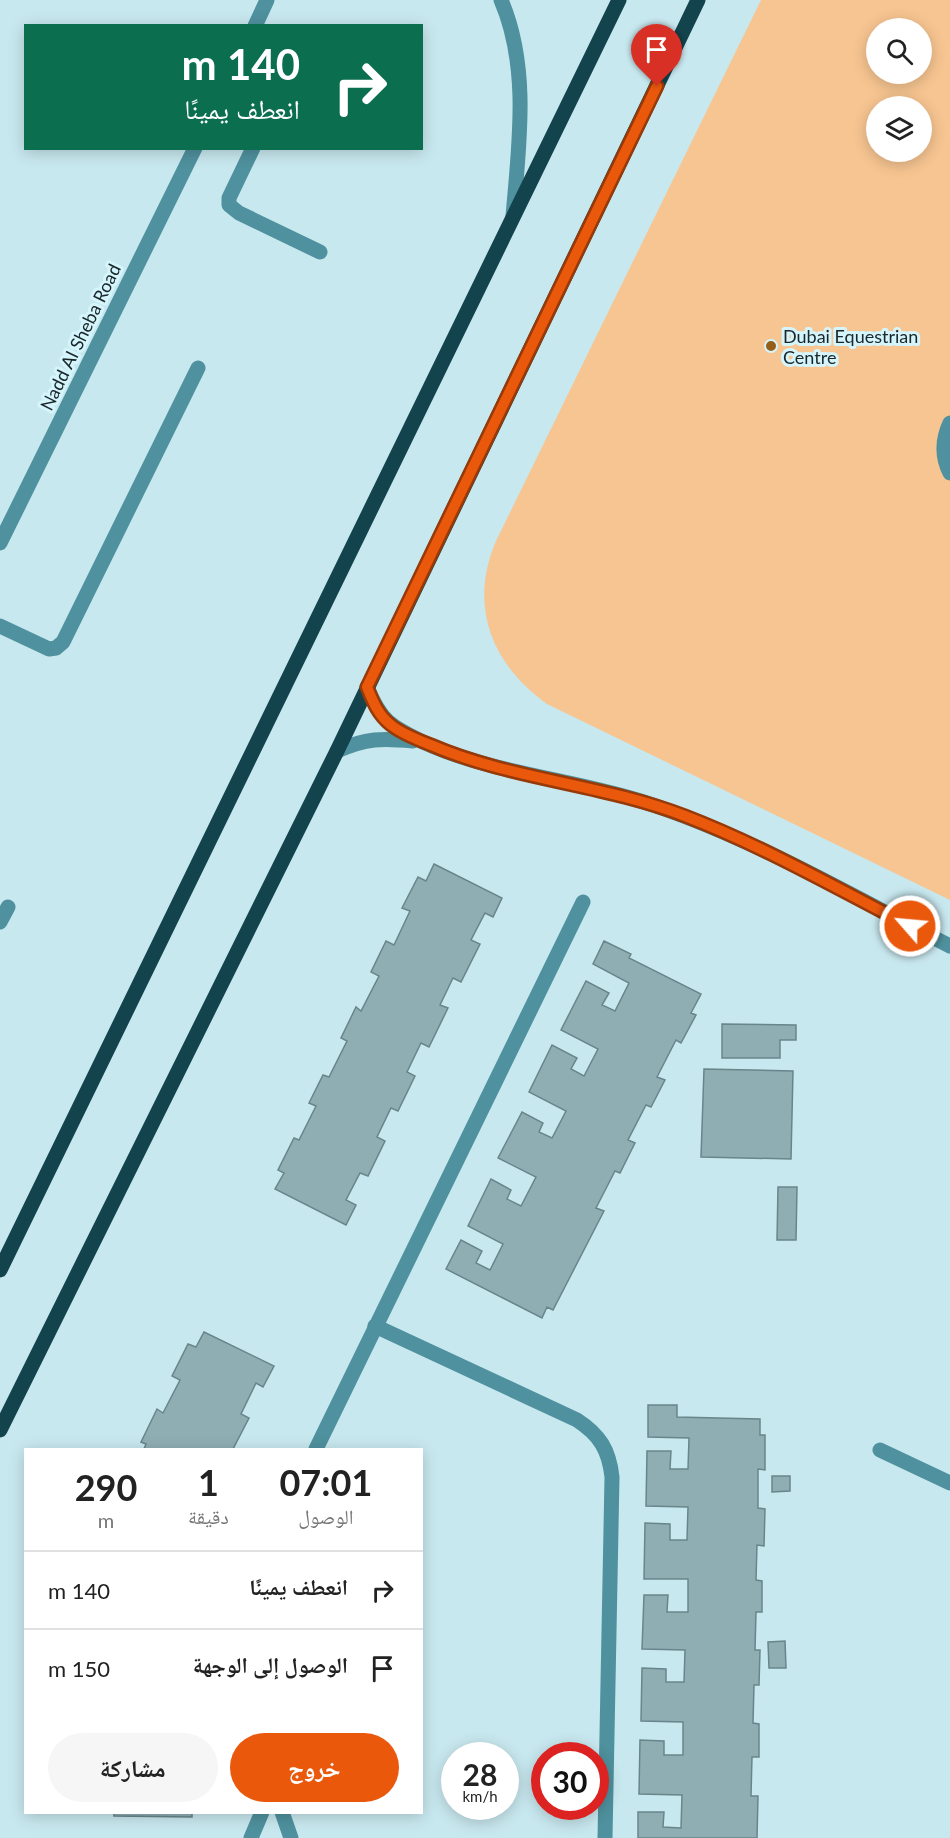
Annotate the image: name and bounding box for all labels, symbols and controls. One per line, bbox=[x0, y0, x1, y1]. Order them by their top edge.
map controls bbox=[866, 18, 932, 162]
button: search bbox=[866, 18, 932, 84]
pin bbox=[631, 24, 682, 86]
icon: arrive bbox=[640, 33, 673, 66]
text: 140 m bbox=[182, 39, 300, 89]
icon: right bbox=[321, 48, 399, 126]
text: انعطف يمينًا bbox=[184, 92, 300, 125]
button: layers bbox=[866, 96, 932, 162]
street label: Nadd Al Sheba Road bbox=[35, 260, 125, 414]
place label: Dubai Equestrian Centre bbox=[783, 325, 918, 368]
marker: Dubai Equestrian Centre bbox=[764, 339, 778, 353]
position arrow bbox=[878, 894, 942, 958]
text: 1 bbox=[198, 1460, 219, 1504]
text: 07:01 bbox=[279, 1460, 372, 1504]
text: 290 bbox=[75, 1465, 137, 1509]
text: دقيقة bbox=[188, 1504, 229, 1528]
text: الوصول bbox=[298, 1504, 354, 1528]
text: m bbox=[98, 1508, 114, 1532]
text: انعطف يمينًا bbox=[249, 1573, 348, 1600]
icon: right bbox=[366, 1574, 399, 1607]
text: 140 m bbox=[48, 1577, 110, 1604]
text: الوصول إلى الوجهة bbox=[193, 1651, 348, 1678]
icon: arrive bbox=[366, 1652, 399, 1685]
text: 150 m bbox=[48, 1655, 110, 1682]
button: مشاركة bbox=[48, 1733, 218, 1802]
button: خروج bbox=[230, 1733, 399, 1802]
speed limit sign: 30 bbox=[531, 1742, 609, 1820]
text: 28 bbox=[463, 1756, 497, 1792]
text: km/h bbox=[462, 1787, 498, 1805]

